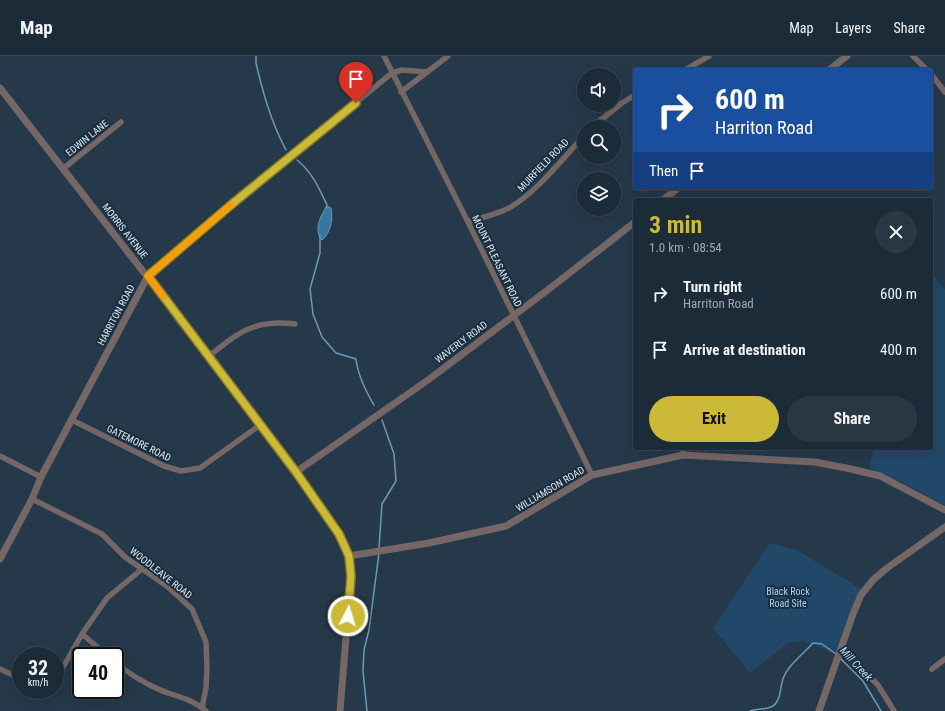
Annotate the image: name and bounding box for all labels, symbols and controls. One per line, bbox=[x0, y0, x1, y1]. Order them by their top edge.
text: Map bbox=[20, 16, 53, 39]
text: Map bbox=[789, 20, 813, 36]
text: Layers bbox=[835, 20, 872, 36]
text: Share bbox=[894, 20, 925, 36]
pin bbox=[339, 62, 373, 103]
icon: arrive bbox=[345, 68, 367, 90]
map controls bbox=[577, 68, 621, 216]
button: sound bbox=[577, 68, 621, 112]
text: 600 m bbox=[715, 83, 785, 116]
icon: right bbox=[649, 84, 701, 136]
text: Harriton Road bbox=[715, 117, 813, 138]
street label: EDWIN LANE bbox=[64, 118, 110, 158]
button: search bbox=[577, 120, 621, 164]
street label: MUIRFIELD ROAD bbox=[515, 136, 571, 194]
icon: arrive bbox=[686, 160, 708, 182]
text: Then bbox=[649, 162, 678, 180]
button: layers bbox=[577, 172, 621, 216]
street label: MORRIS AVENUE bbox=[100, 201, 150, 261]
text: 3 min bbox=[649, 211, 702, 239]
button: close bbox=[875, 211, 917, 253]
street label: MOUNT PLEASANT ROAD bbox=[470, 213, 524, 309]
text: 1.0 km · 08:54 bbox=[649, 240, 722, 255]
text: Turn right bbox=[683, 278, 742, 296]
street label: HARRITON ROAD bbox=[95, 282, 137, 347]
icon: right bbox=[649, 283, 671, 305]
text: 600 m bbox=[880, 285, 917, 303]
text: Harriton Road bbox=[683, 296, 754, 311]
street label: WAVERLY ROAD bbox=[433, 319, 489, 365]
icon: arrive bbox=[649, 339, 671, 361]
text: Arrive at destination bbox=[683, 341, 806, 359]
text: 400 m bbox=[880, 341, 917, 359]
button: Exit bbox=[649, 396, 779, 442]
button: Share bbox=[787, 396, 917, 442]
street label: GATEMORE ROAD bbox=[105, 423, 173, 463]
street label: WILLIAMSON ROAD bbox=[514, 464, 586, 514]
street label: WOODLEAVE ROAD bbox=[128, 545, 195, 601]
park label: Black Rock Road Site bbox=[766, 586, 810, 609]
position arrow bbox=[327, 595, 369, 637]
water label: Mill Creek bbox=[837, 644, 875, 684]
speed limit sign: 40 bbox=[72, 647, 124, 699]
text: 32 bbox=[28, 656, 48, 680]
text: km/h bbox=[28, 677, 48, 688]

